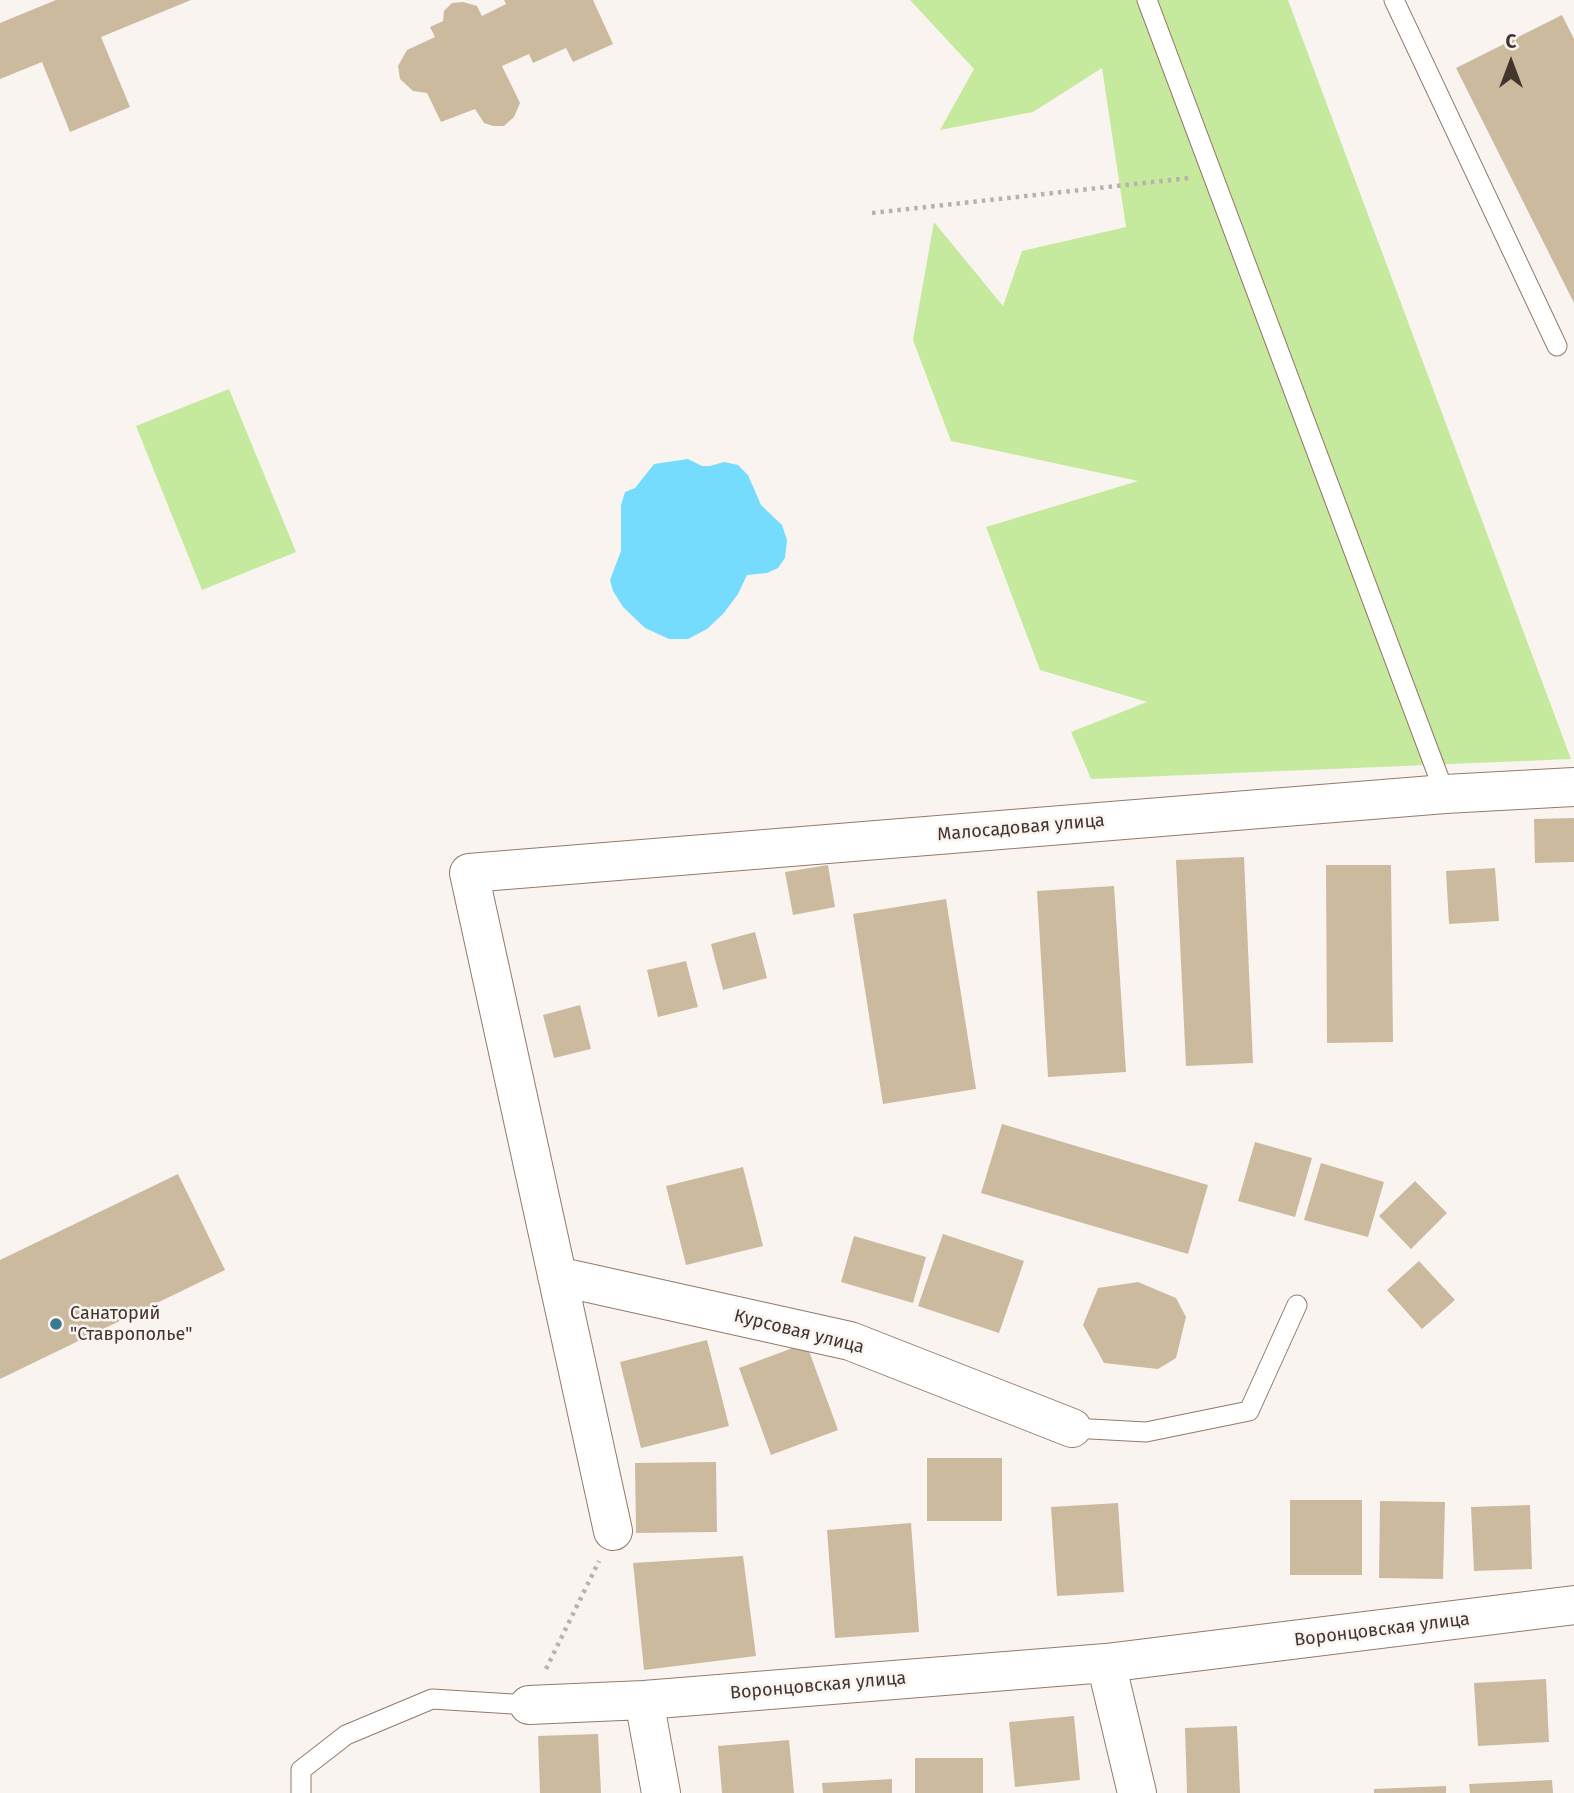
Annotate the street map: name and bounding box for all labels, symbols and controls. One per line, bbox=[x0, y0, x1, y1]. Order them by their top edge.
north arrow bbox=[1476, 28, 1546, 98]
text: С bbox=[1506, 30, 1516, 53]
street label: Малосадовая улица bbox=[936, 810, 1106, 846]
place label: Санаторий "Ставрополье" bbox=[70, 1303, 192, 1346]
street label: Курсовая улица bbox=[732, 1305, 866, 1359]
marker: Санаторий "Ставрополье" bbox=[48, 1316, 64, 1332]
street label: Воронцовская улица bbox=[1293, 1609, 1471, 1651]
street label: Воронцовская улица bbox=[729, 1668, 907, 1704]

